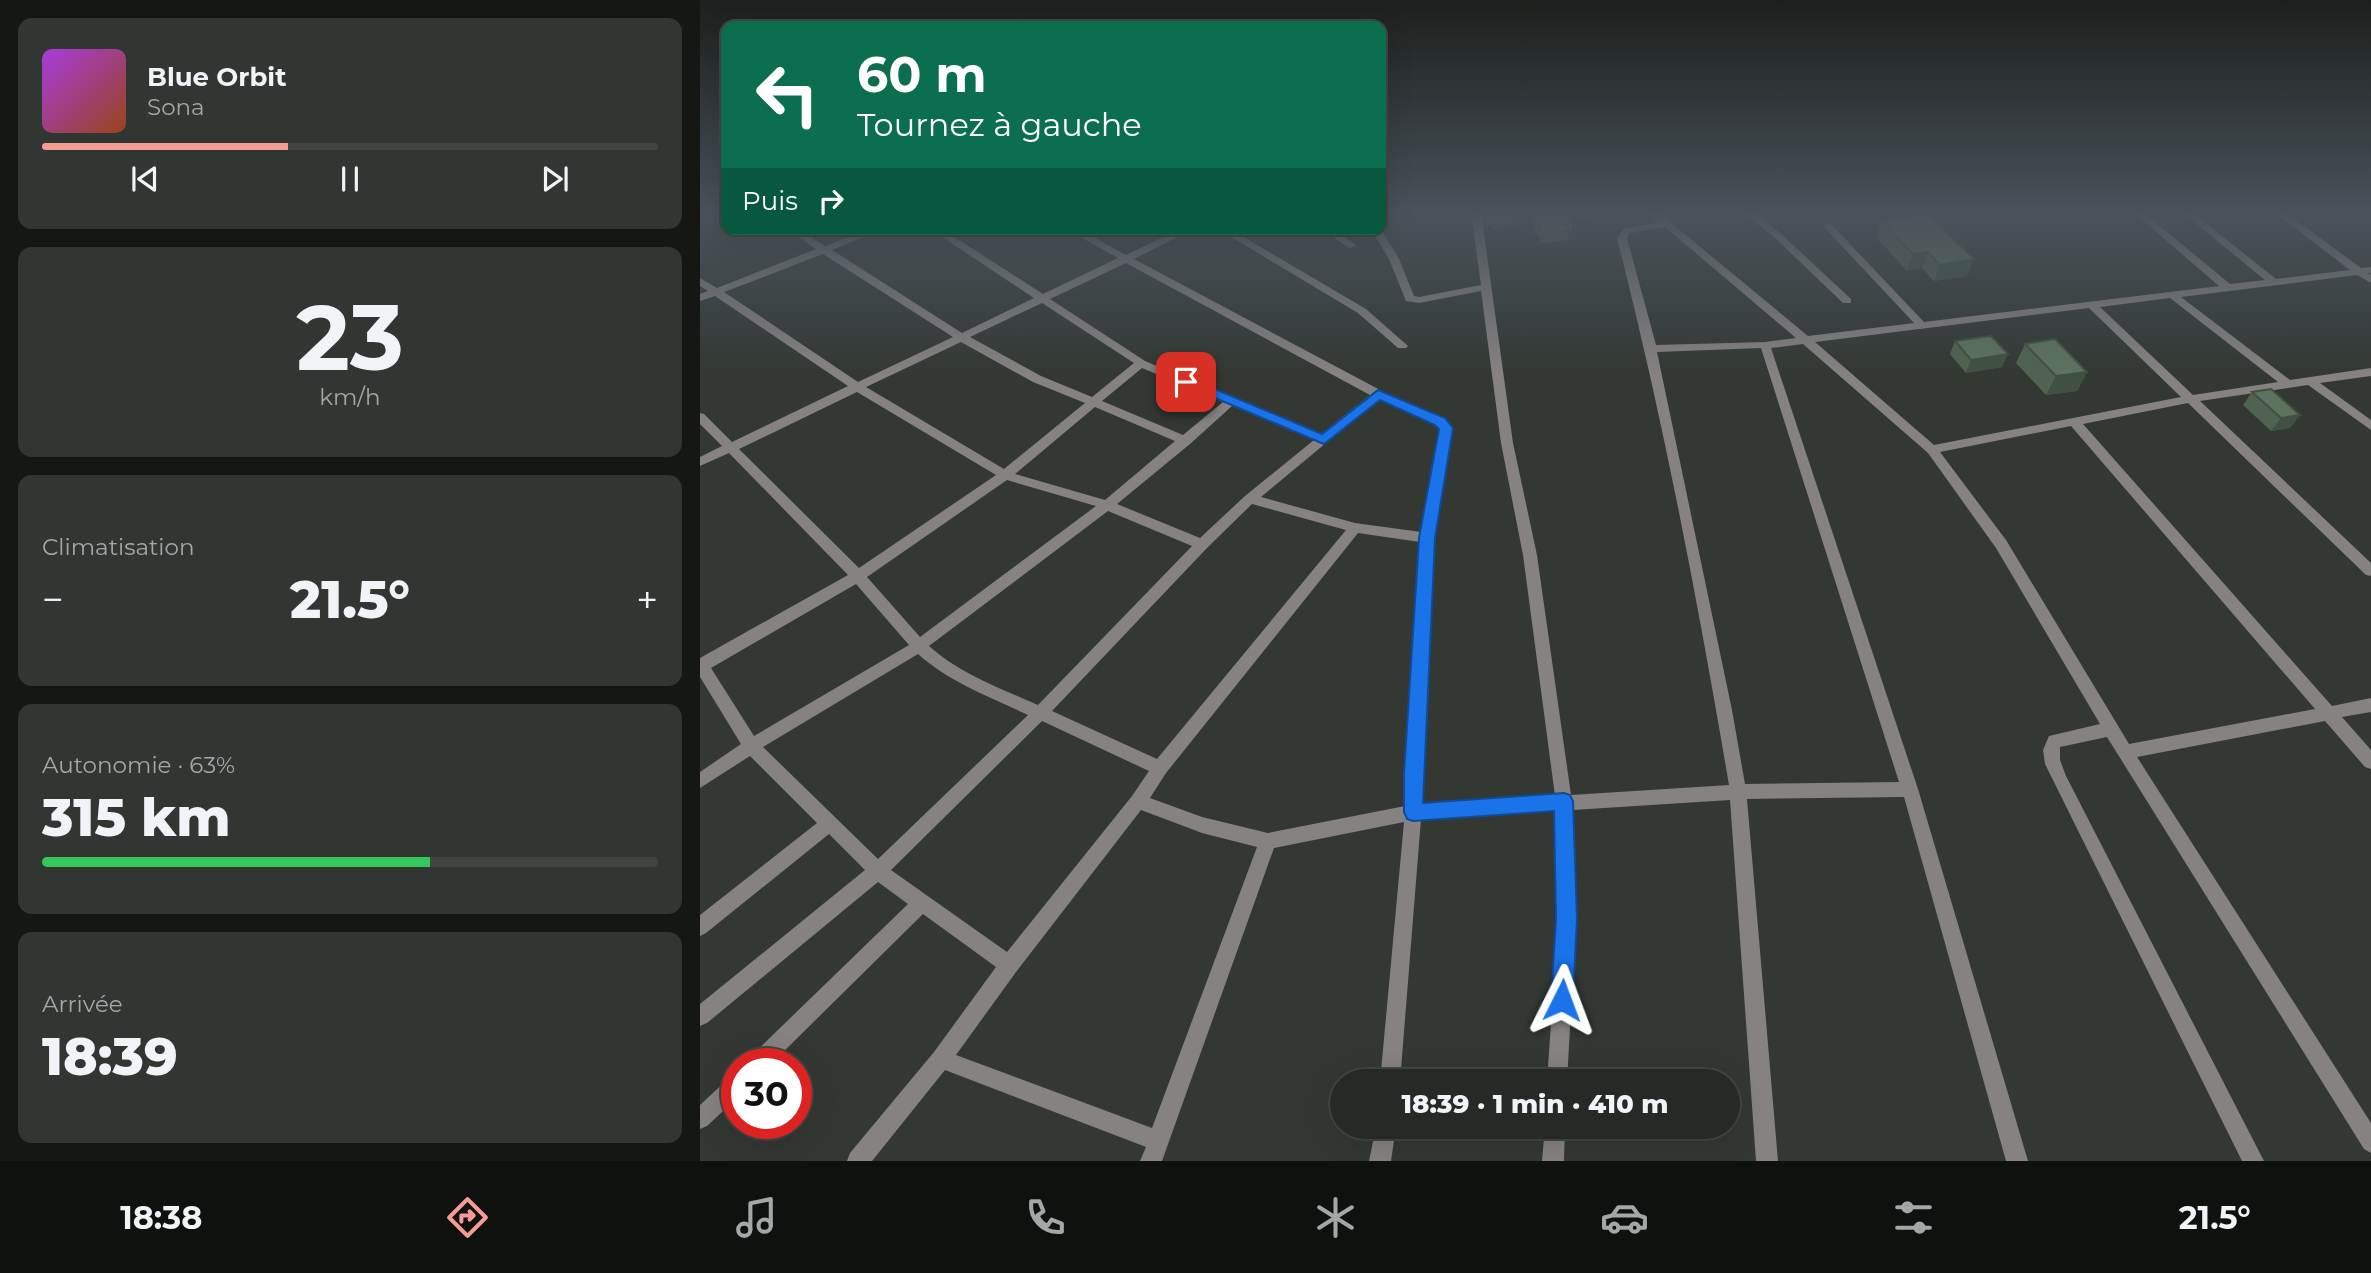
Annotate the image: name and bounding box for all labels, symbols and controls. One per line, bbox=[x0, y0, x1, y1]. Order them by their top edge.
text: 60 m bbox=[857, 45, 987, 104]
icon: left bbox=[742, 49, 833, 140]
text: Blue Orbit bbox=[147, 61, 286, 93]
text: Sona bbox=[147, 93, 205, 121]
text: Tournez à gauche bbox=[857, 105, 1142, 144]
icon: previous bbox=[126, 160, 164, 198]
icon: pause bbox=[331, 160, 369, 198]
icon: next bbox=[536, 160, 574, 198]
icon: right bbox=[812, 182, 850, 220]
text: Puis bbox=[742, 185, 798, 217]
text: 23 bbox=[296, 282, 404, 393]
pin bbox=[1156, 352, 1216, 412]
icon: arrive bbox=[1167, 363, 1205, 401]
text: km/h bbox=[319, 383, 381, 411]
text: Climatisation bbox=[42, 533, 194, 561]
text: 21.5° bbox=[290, 568, 410, 631]
text: − bbox=[42, 576, 64, 623]
text: + bbox=[636, 576, 658, 623]
text: Autonomie · 63% bbox=[42, 751, 235, 779]
text: 315 km bbox=[42, 786, 231, 849]
position arrow bbox=[1525, 963, 1599, 1037]
text: Arrivée bbox=[42, 990, 123, 1018]
text: 18:39 bbox=[42, 1025, 178, 1088]
speed limit sign: 30 bbox=[721, 1048, 812, 1139]
text: 18:39 · 1 min · 410 m bbox=[1401, 1088, 1669, 1120]
icon: directions bbox=[443, 1193, 492, 1242]
icon: music bbox=[732, 1193, 781, 1242]
icon: phone bbox=[1021, 1193, 1070, 1242]
icon: climate bbox=[1311, 1193, 1360, 1242]
icon: car bbox=[1600, 1193, 1649, 1242]
icon: filters bbox=[1889, 1193, 1938, 1242]
text: 18:38 bbox=[120, 1198, 202, 1237]
text: 21.5° bbox=[2179, 1198, 2251, 1237]

